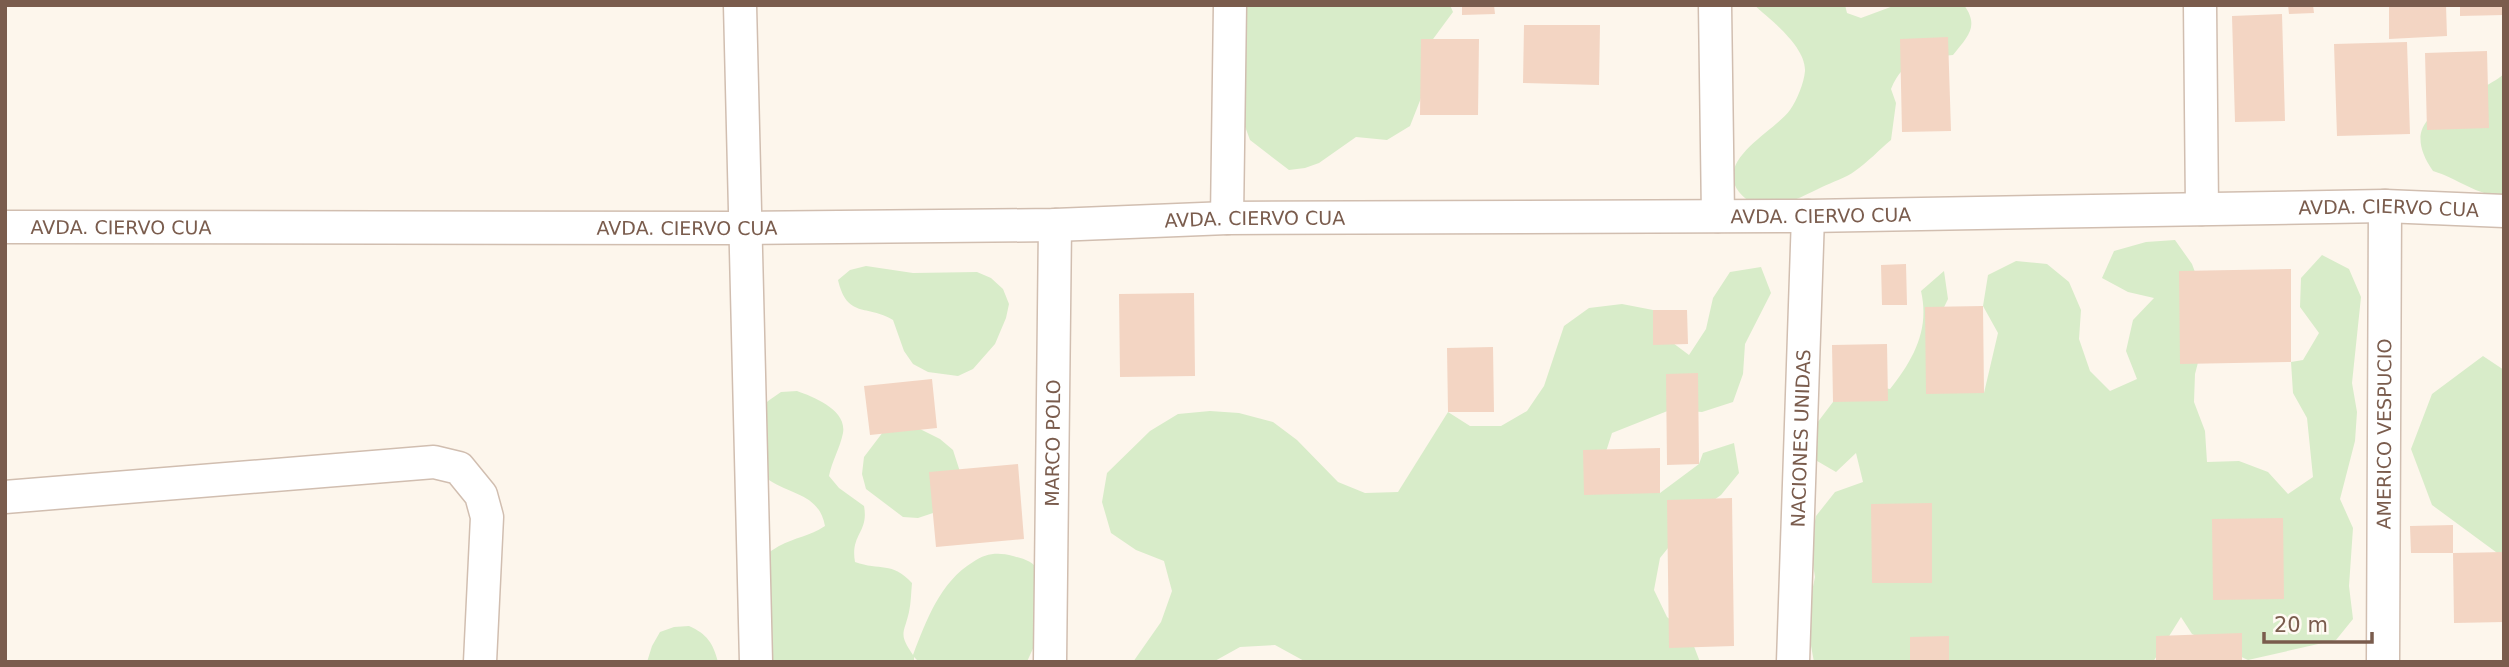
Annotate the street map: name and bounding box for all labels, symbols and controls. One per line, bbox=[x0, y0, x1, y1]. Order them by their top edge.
street label: AVDA. CIERVO CUA bbox=[2298, 195, 2480, 221]
street label: AVDA. CIERVO CUA bbox=[1730, 203, 1911, 227]
street label: AVDA. CIERVO CUA bbox=[1164, 207, 1345, 232]
street label: AVDA. CIERVO CUA bbox=[31, 216, 211, 238]
street label: AVDA. CIERVO CUA bbox=[597, 217, 778, 239]
street label: AMERICO VESPUCIO bbox=[2373, 339, 2395, 529]
street label: NACIONES UNIDAS bbox=[1787, 349, 1815, 528]
street label: MARCO POLO bbox=[1041, 379, 1064, 507]
scale bar bbox=[2264, 600, 2372, 644]
text: 20 m bbox=[2274, 613, 2328, 637]

